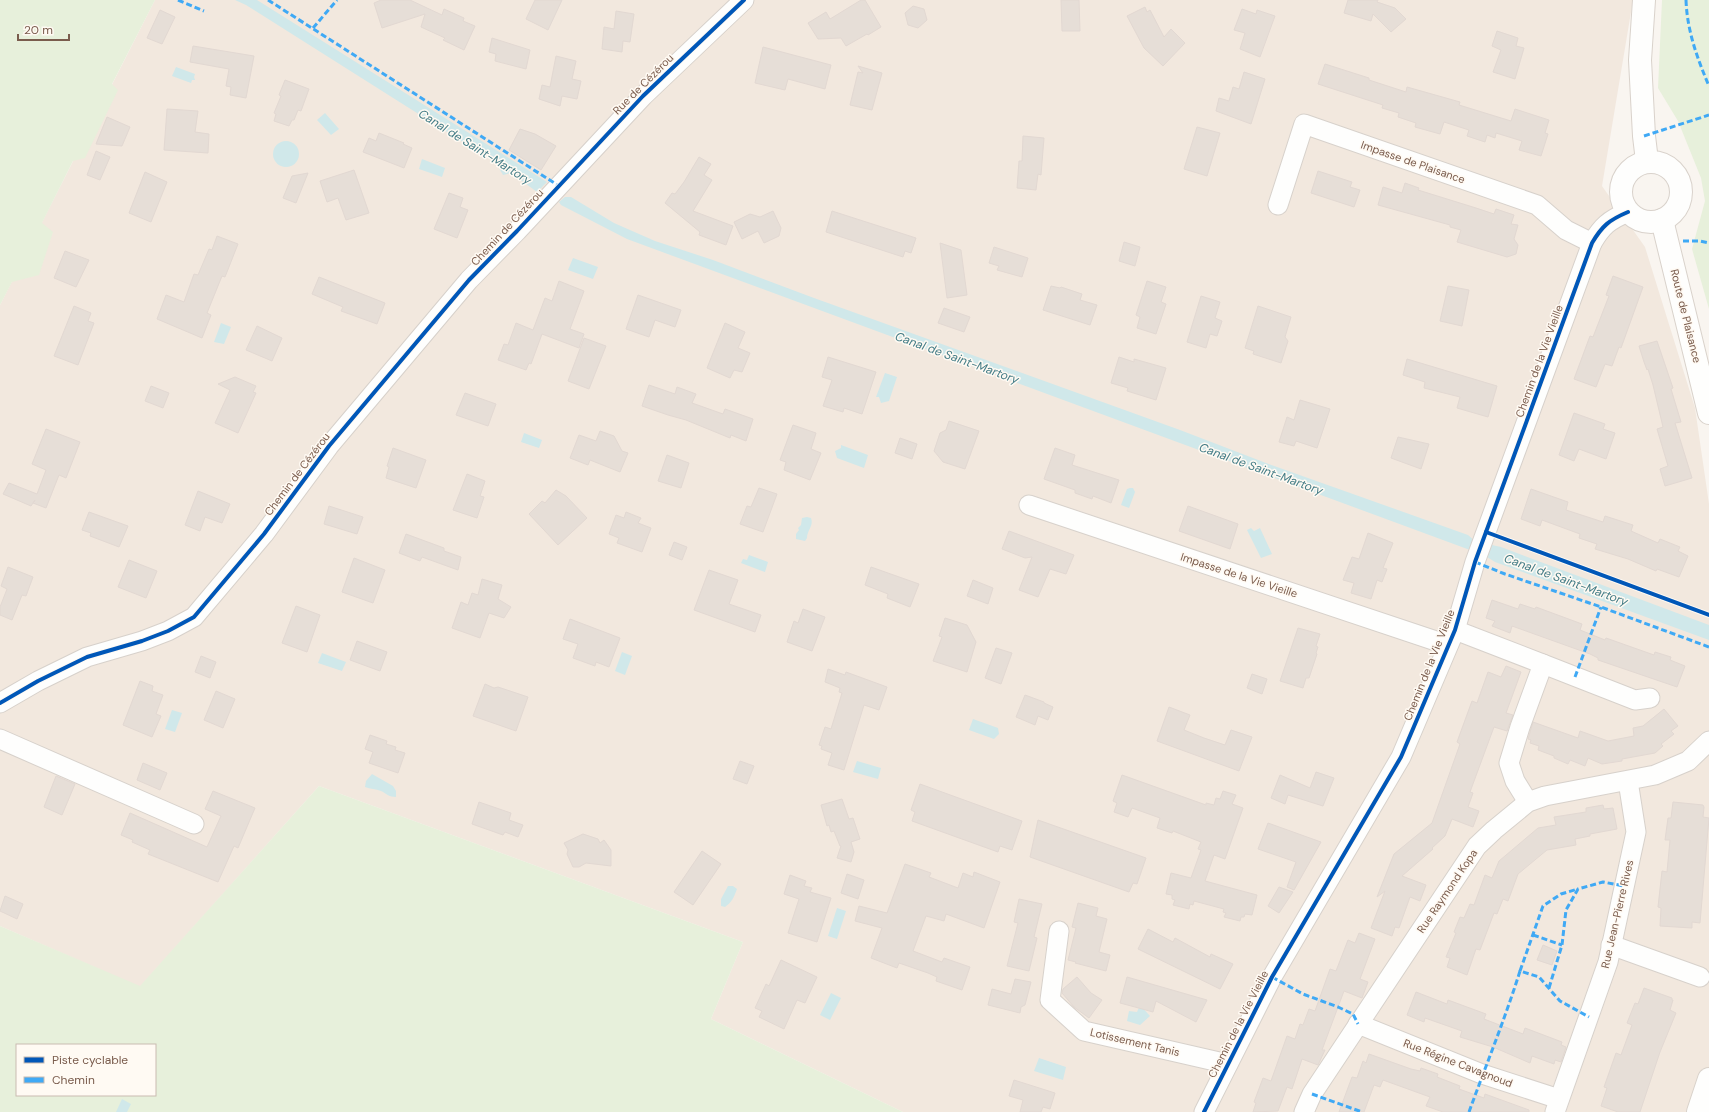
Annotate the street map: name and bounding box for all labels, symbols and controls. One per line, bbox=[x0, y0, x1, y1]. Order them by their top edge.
scale bar bbox=[18, 16, 69, 42]
text: 20 m bbox=[24, 22, 53, 38]
street label: Rue de Cézérou bbox=[610, 51, 676, 117]
water label: Canal de Saint-Martory bbox=[415, 106, 535, 189]
street label: Impasse de Plaisance bbox=[1359, 138, 1467, 186]
street label: Chemin de Cézérou bbox=[468, 186, 546, 268]
street label: Route de Plaisance bbox=[1668, 268, 1704, 364]
street label: Chemin de la Vie Vieille bbox=[1512, 303, 1566, 419]
water label: Canal de Saint-Martory bbox=[893, 328, 1021, 388]
street label: Chemin de Cézérou bbox=[261, 430, 333, 518]
water label: Canal de Saint-Martory bbox=[1197, 439, 1325, 499]
street label: Impasse de la Vie Vieille bbox=[1179, 549, 1299, 601]
water label: Canal de Saint-Martory bbox=[1502, 550, 1630, 610]
street label: Chemin de la Vie Vieille bbox=[1400, 607, 1458, 723]
street label: Rue Raymond Kopa bbox=[1414, 846, 1480, 936]
street label: Rue Jean-Pierre Rives bbox=[1598, 858, 1636, 970]
street label: Chemin de la Vie Vieille bbox=[1205, 968, 1271, 1080]
street label: Lotissement Tanis bbox=[1089, 1025, 1181, 1059]
street label: Rue Régine Cavagnoud bbox=[1401, 1036, 1515, 1090]
legend bbox=[16, 1044, 156, 1096]
text: Piste cyclable bbox=[52, 1052, 128, 1068]
text: Chemin bbox=[52, 1072, 95, 1088]

